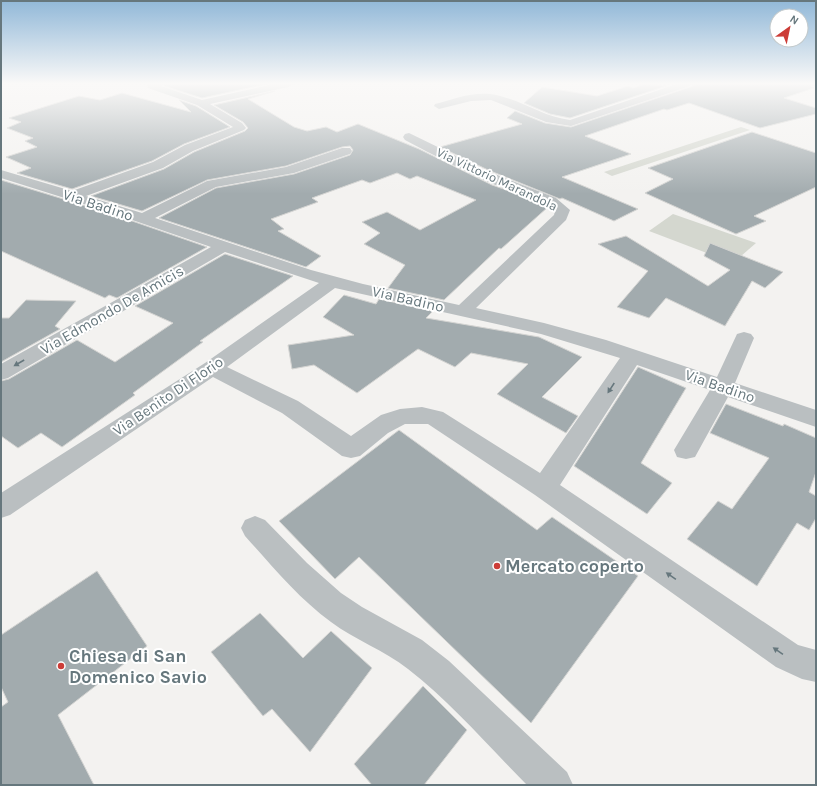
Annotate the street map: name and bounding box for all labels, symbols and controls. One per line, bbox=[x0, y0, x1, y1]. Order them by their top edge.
north arrow bbox=[769, 8, 809, 48]
text: N bbox=[787, 12, 801, 28]
street label: Via Vittorio Marandola bbox=[434, 144, 560, 214]
street label: Via Badino bbox=[61, 185, 135, 225]
street label: Via Edmondo De Amicis bbox=[37, 262, 187, 358]
street label: Via Badino bbox=[370, 282, 446, 316]
street label: Via Benito Di Florio bbox=[110, 352, 226, 440]
one-way arrow bbox=[13, 360, 25, 366]
street label: Via Badino bbox=[683, 366, 757, 406]
one-way arrow bbox=[607, 382, 615, 393]
place label: Mercato coperto bbox=[505, 555, 644, 577]
marker: Mercato coperto bbox=[492, 561, 502, 571]
one-way arrow bbox=[666, 572, 677, 580]
place label: Chiesa di San Domenico Savio bbox=[69, 645, 207, 688]
one-way arrow bbox=[772, 647, 784, 654]
marker: Chiesa di San Domenico Savio bbox=[56, 661, 66, 671]

